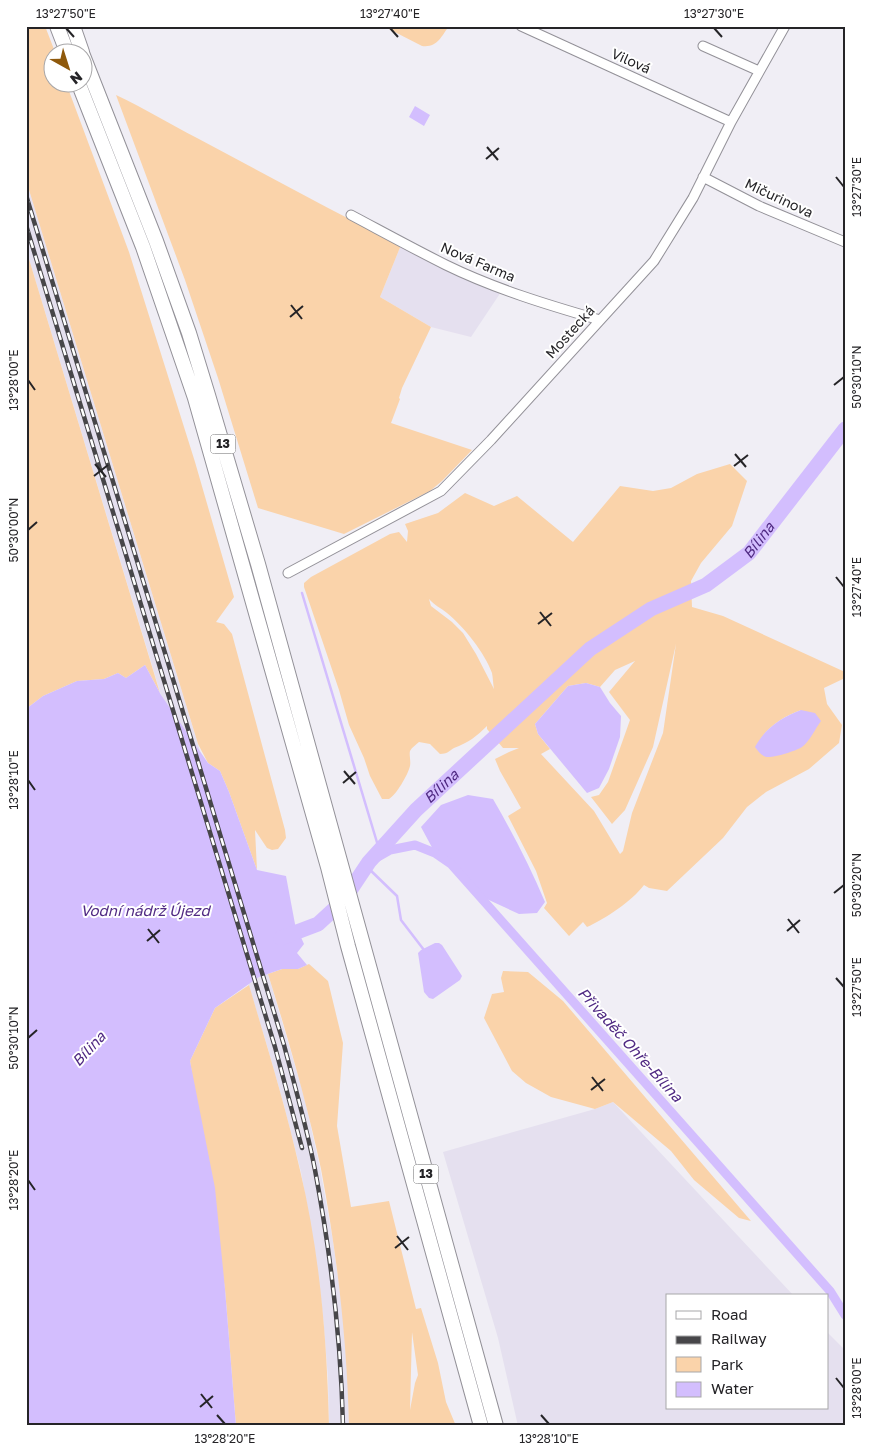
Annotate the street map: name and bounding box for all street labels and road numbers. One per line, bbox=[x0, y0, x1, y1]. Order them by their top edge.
street label: Vilová bbox=[609, 44, 653, 77]
street label: Mičurinova bbox=[742, 174, 816, 221]
street label: Nová Farma bbox=[438, 238, 518, 285]
street label: Mostecká bbox=[542, 302, 598, 361]
road number: 13 bbox=[210, 434, 236, 454]
road number: 13 bbox=[414, 1164, 438, 1184]

